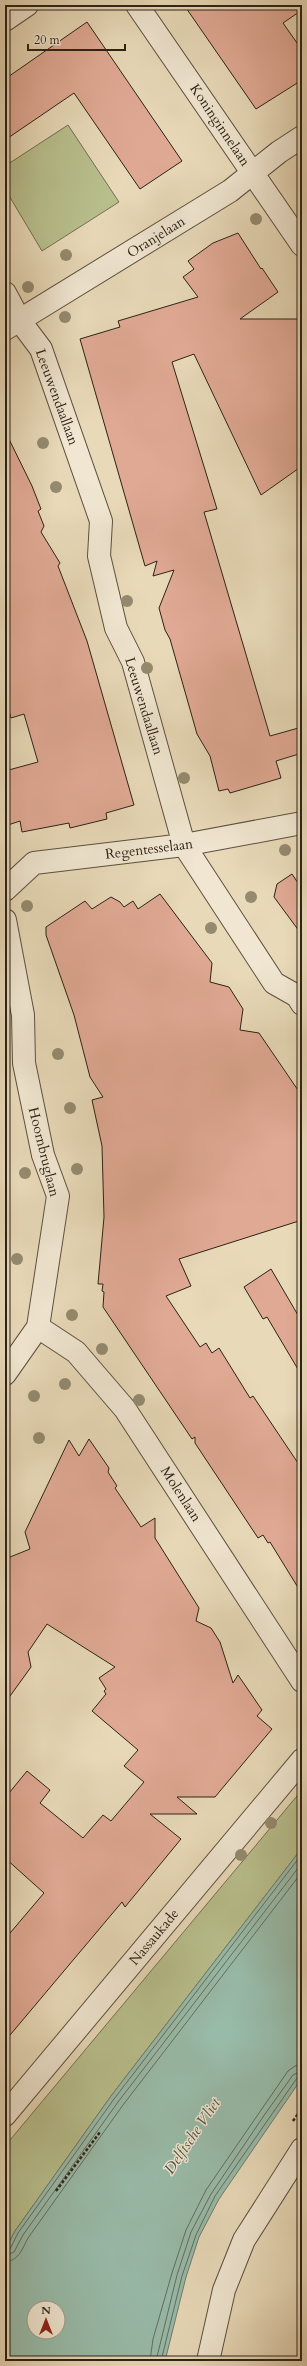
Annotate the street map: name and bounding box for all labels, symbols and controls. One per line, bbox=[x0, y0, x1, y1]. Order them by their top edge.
scale bar bbox=[28, 26, 125, 52]
text: 20 m bbox=[34, 32, 61, 48]
street label: Koninginnelaan bbox=[185, 80, 255, 170]
street label: Oranjelaan bbox=[123, 212, 189, 262]
street label: Leeuwendaallaan bbox=[31, 346, 83, 448]
street label: Leeuwendaallaan bbox=[120, 655, 168, 757]
street label: Regentesselaan bbox=[104, 834, 194, 864]
street label: Hoornbruglaan bbox=[24, 1105, 64, 1199]
street label: Molenlaan bbox=[156, 1463, 206, 1525]
street label: Nassaukade bbox=[125, 1905, 183, 1969]
water label: Delftsche Vliet bbox=[159, 2094, 225, 2178]
north arrow bbox=[26, 2300, 66, 2340]
text: N bbox=[41, 2303, 51, 2318]

